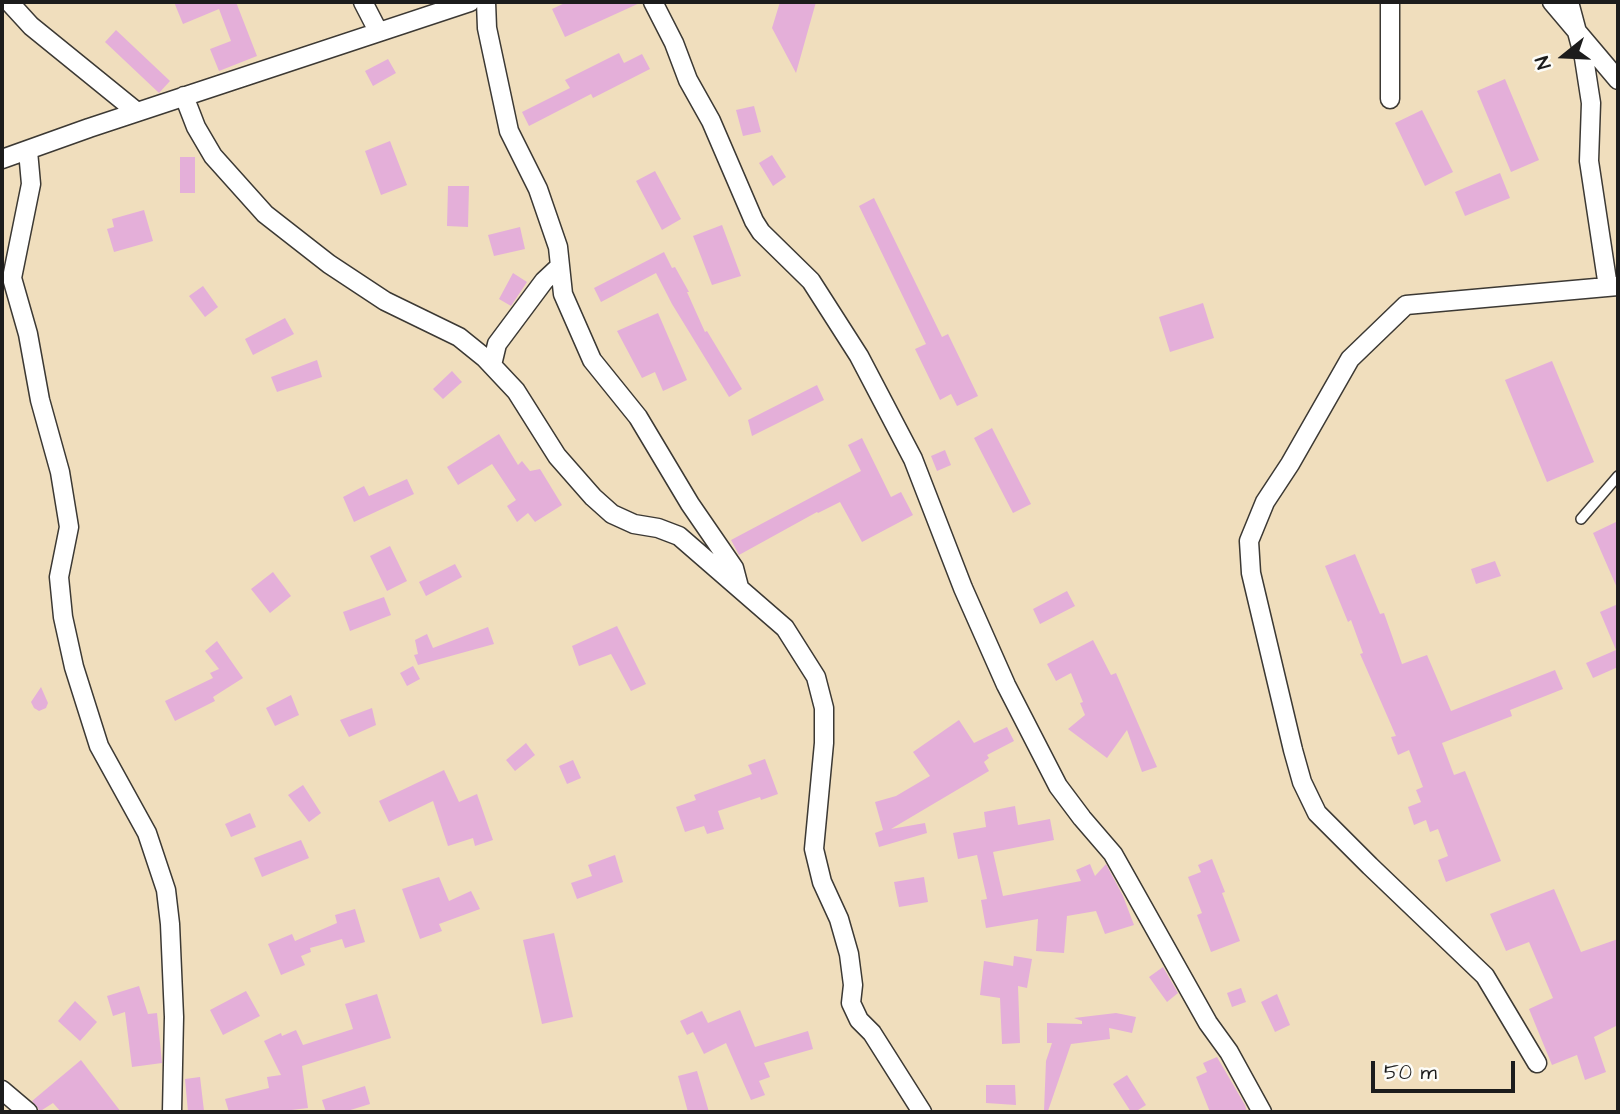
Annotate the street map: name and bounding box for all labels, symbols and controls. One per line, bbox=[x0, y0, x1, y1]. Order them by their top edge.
north arrow bbox=[1529, 21, 1599, 91]
text: N bbox=[1529, 53, 1558, 72]
scale bar bbox=[1375, 1048, 1518, 1092]
text: 50 m bbox=[1384, 1058, 1437, 1087]

